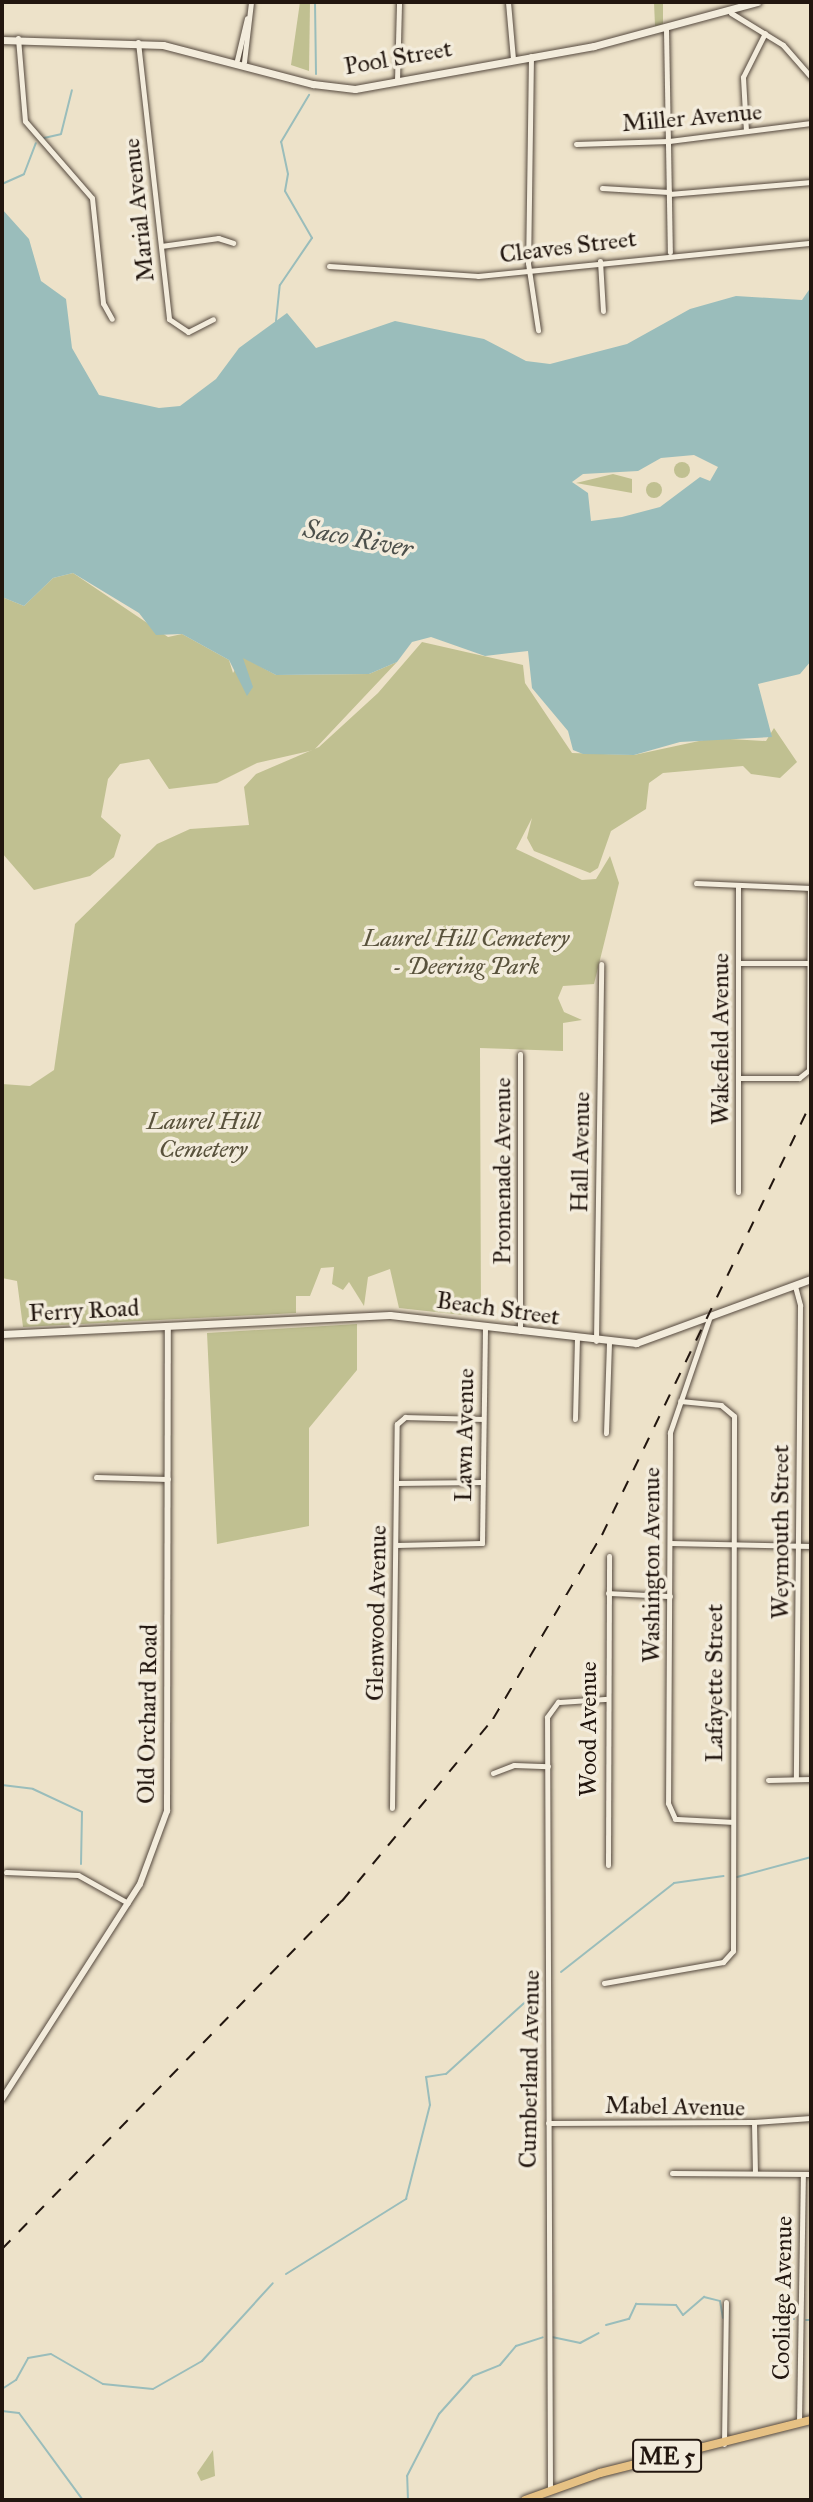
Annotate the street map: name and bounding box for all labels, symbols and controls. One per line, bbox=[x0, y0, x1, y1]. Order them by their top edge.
street label: Pool Street bbox=[342, 34, 454, 82]
street label: Miller Avenue bbox=[621, 98, 763, 138]
street label: Marial Avenue bbox=[117, 137, 161, 283]
street label: Cleaves Street bbox=[498, 224, 638, 270]
water label: Saco River bbox=[301, 513, 415, 565]
park label: Laurel Hill Cemetery - Deering Park bbox=[363, 925, 569, 981]
street label: Wakefield Avenue bbox=[707, 953, 735, 1125]
street label: Promenade Avenue bbox=[489, 1077, 517, 1265]
street label: Hall Avenue bbox=[566, 1091, 596, 1213]
park label: Laurel Hill Cemetery bbox=[146, 1108, 260, 1164]
street label: Beach Street bbox=[434, 1286, 562, 1332]
street label: Ferry Road bbox=[28, 1294, 140, 1328]
street label: Lawn Avenue bbox=[449, 1368, 481, 1502]
street label: Weymouth Street bbox=[767, 1445, 795, 1619]
street label: Washington Avenue bbox=[638, 1467, 666, 1663]
street label: Glenwood Avenue bbox=[361, 1525, 393, 1701]
street label: Lafayette Street bbox=[701, 1604, 729, 1762]
street label: Old Orchard Road bbox=[132, 1624, 164, 1804]
street label: Wood Avenue bbox=[575, 1661, 603, 1797]
street label: Cumberland Avenue bbox=[514, 1969, 546, 2169]
street label: Mabel Avenue bbox=[605, 2091, 745, 2123]
street label: Coolidge Avenue bbox=[767, 2216, 799, 2380]
road number: ME 5 bbox=[632, 2436, 702, 2476]

